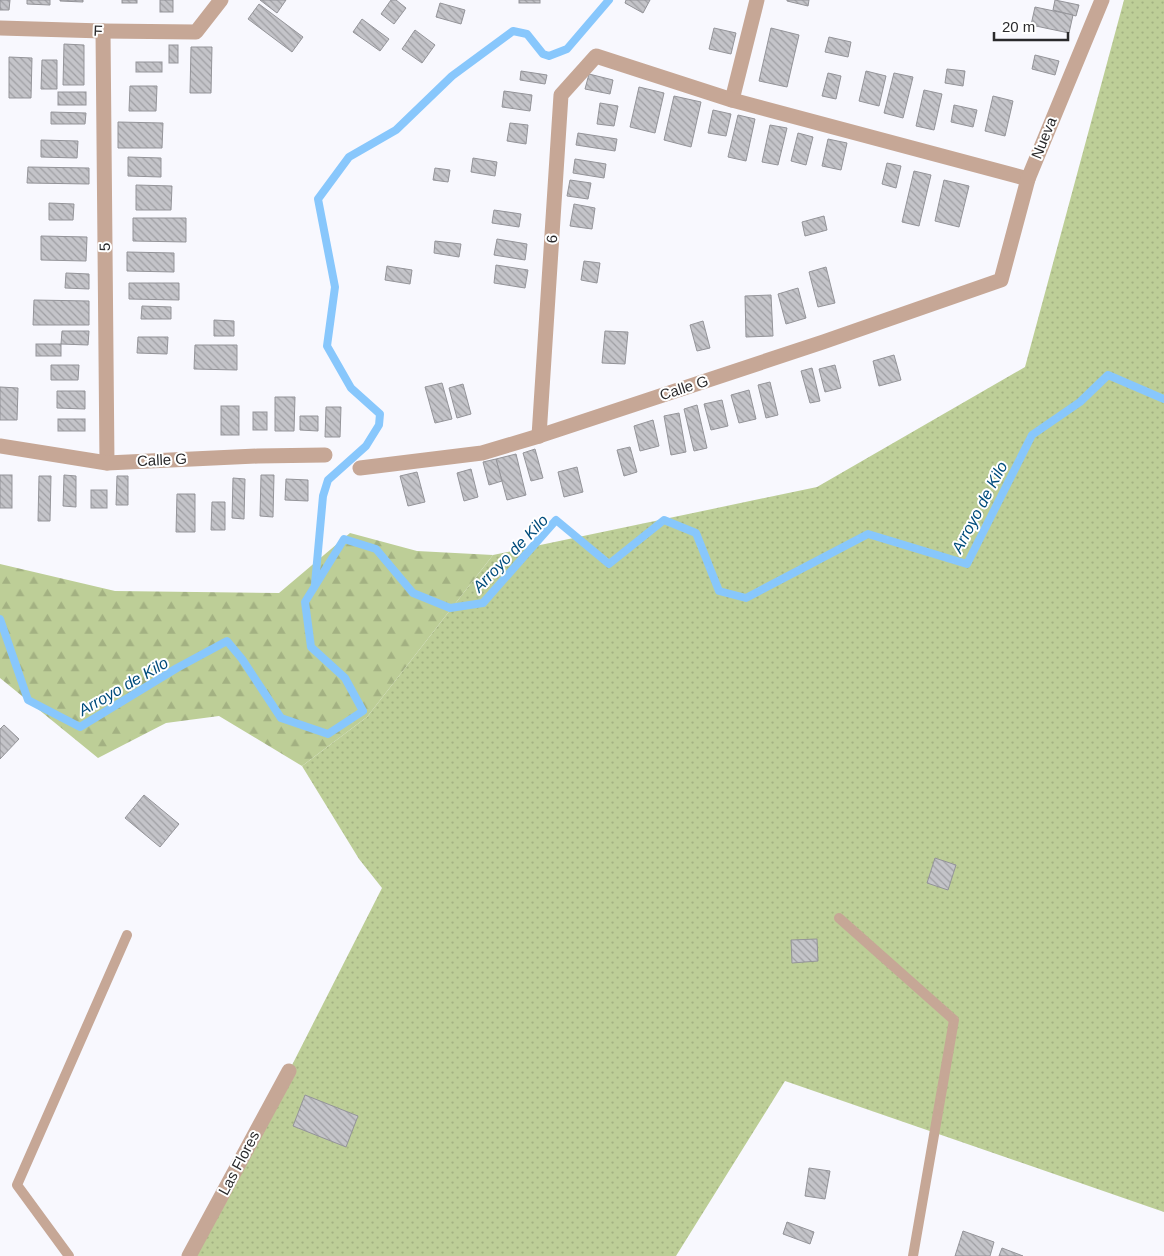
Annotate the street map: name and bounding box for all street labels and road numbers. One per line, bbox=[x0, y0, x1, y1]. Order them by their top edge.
street label: F bbox=[93, 22, 103, 39]
street label: Nueva bbox=[1028, 114, 1060, 161]
street label: 6 bbox=[543, 234, 560, 244]
street label: 5 bbox=[96, 243, 113, 251]
street label: Calle G bbox=[657, 372, 710, 403]
street label: Calle G bbox=[137, 450, 187, 469]
street label: Las Flores bbox=[215, 1128, 263, 1198]

